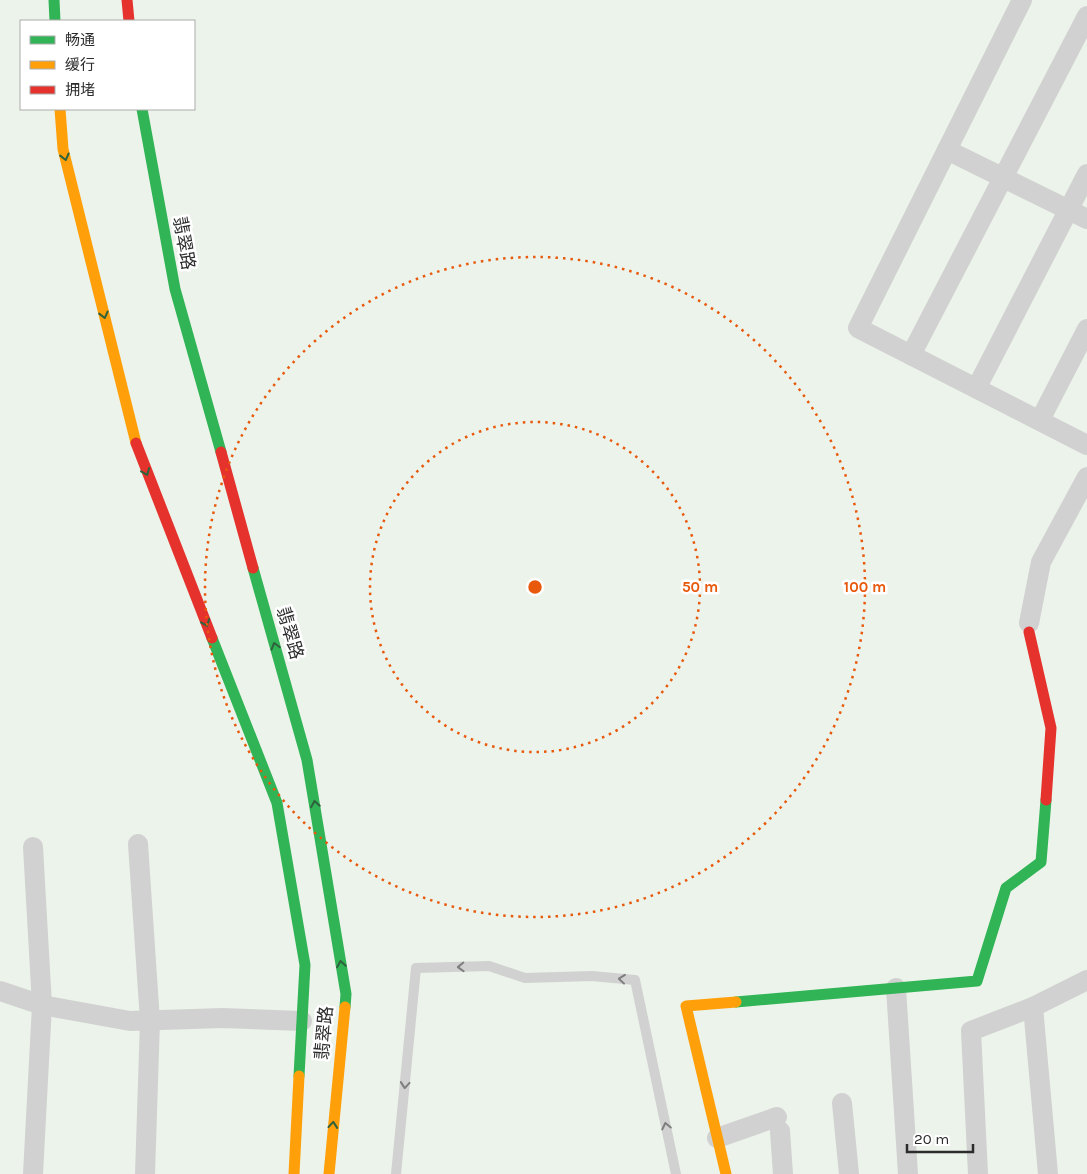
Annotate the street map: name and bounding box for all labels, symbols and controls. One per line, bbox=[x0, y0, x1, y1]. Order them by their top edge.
legend bbox=[20, 20, 195, 110]
text: 畅通 bbox=[65, 31, 95, 49]
text: 缓行 bbox=[65, 56, 95, 74]
text: 拥堵 bbox=[65, 81, 95, 99]
one-way arrow bbox=[59, 153, 70, 162]
street label: 翡翠路 bbox=[168, 215, 200, 271]
one-way arrow bbox=[98, 310, 109, 319]
one-way arrow bbox=[140, 467, 150, 475]
centre of rings bbox=[526, 578, 544, 596]
text: 50 m bbox=[682, 578, 718, 596]
text: 100 m bbox=[844, 578, 886, 596]
street label: 翡翠路 bbox=[272, 604, 308, 662]
one-way arrow bbox=[200, 618, 210, 627]
one-way arrow bbox=[271, 642, 281, 651]
one-way arrow bbox=[310, 799, 320, 808]
one-way arrow bbox=[336, 960, 346, 968]
one-way arrow bbox=[457, 962, 465, 972]
one-way arrow bbox=[617, 974, 625, 985]
street label: 翡翠路 bbox=[311, 1005, 337, 1061]
one-way arrow bbox=[400, 1081, 411, 1089]
one-way arrow bbox=[327, 1121, 338, 1129]
one-way arrow bbox=[661, 1122, 671, 1131]
scale bar bbox=[907, 1122, 973, 1154]
text: 20 m bbox=[914, 1130, 949, 1148]

